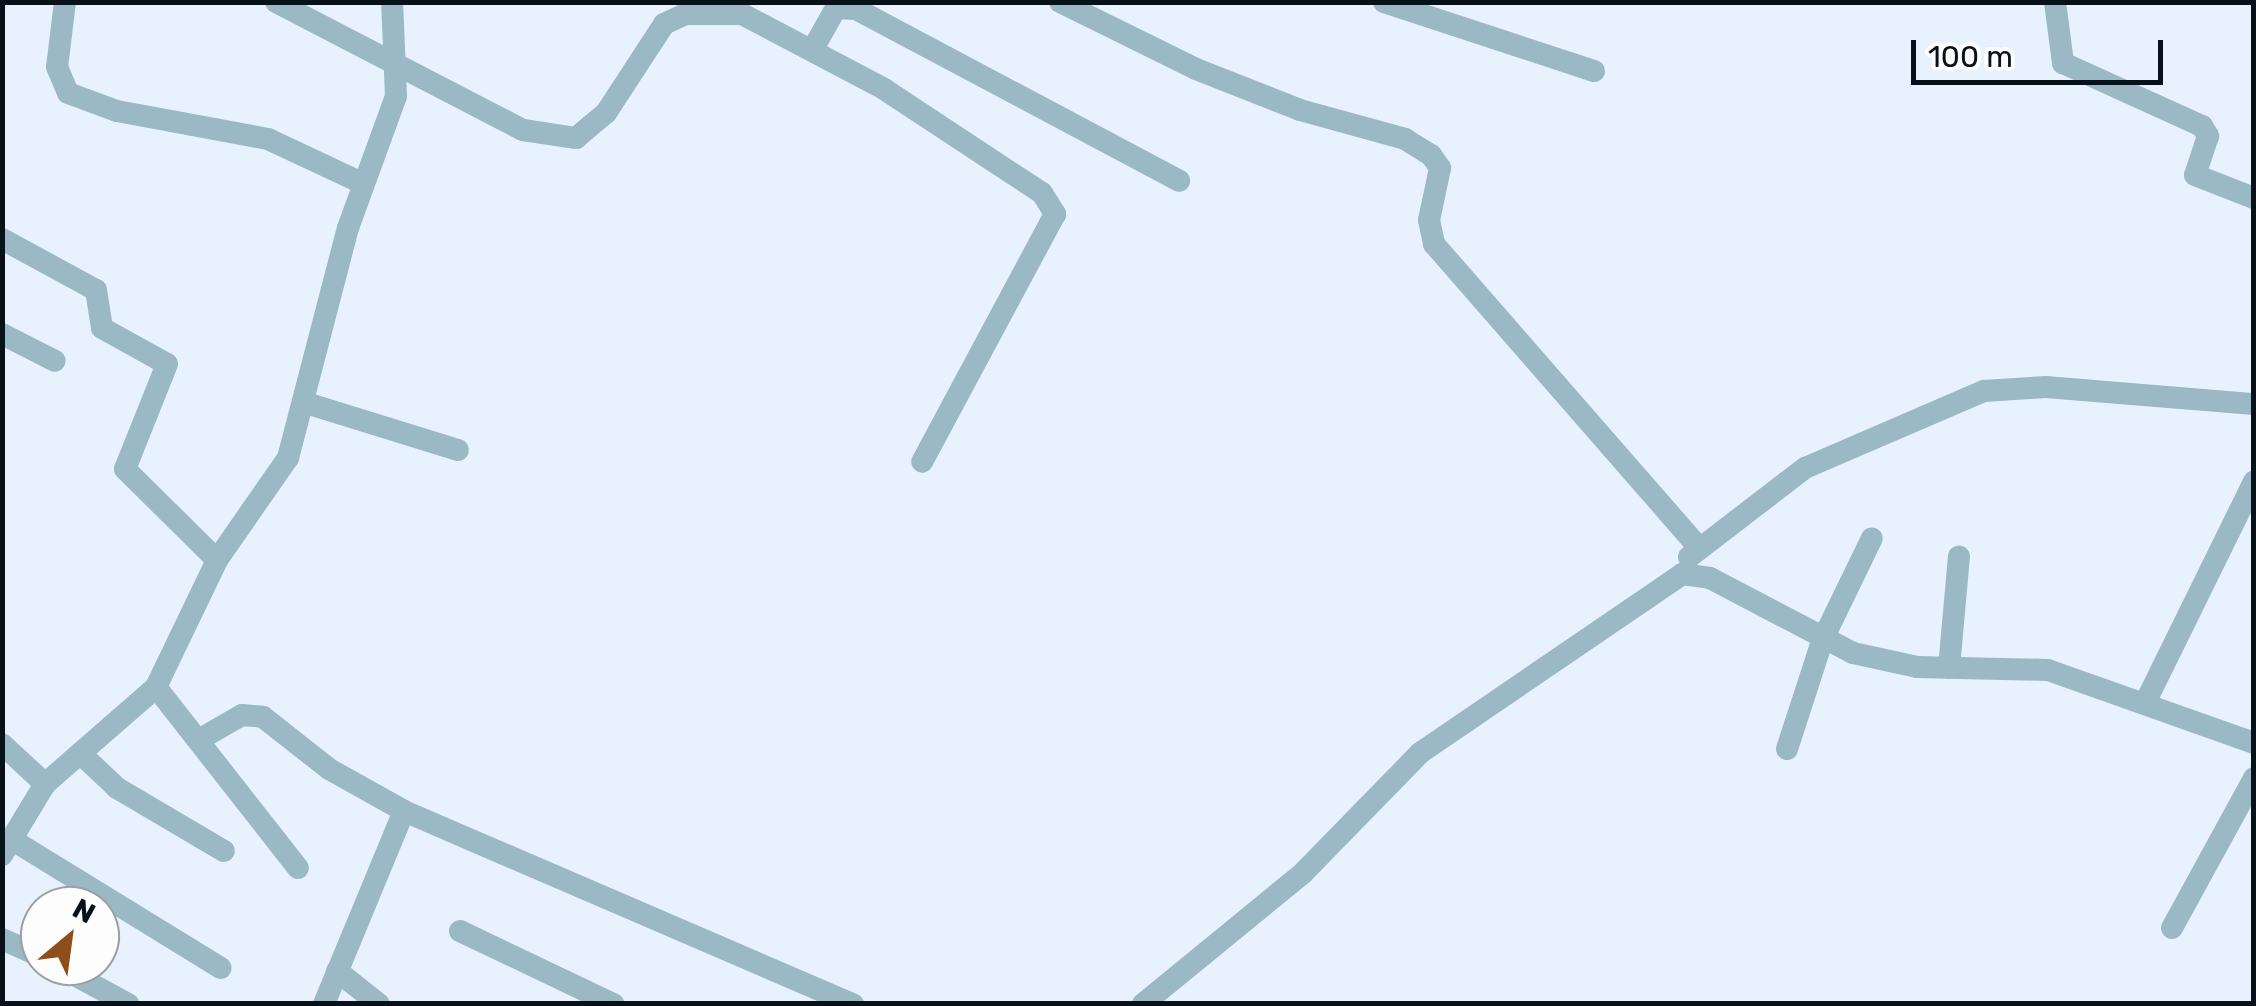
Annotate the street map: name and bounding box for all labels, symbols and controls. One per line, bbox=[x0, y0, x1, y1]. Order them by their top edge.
scale bar bbox=[1916, 20, 2168, 82]
text: 100 m bbox=[1928, 39, 2013, 75]
north arrow bbox=[20, 886, 120, 986]
text: N bbox=[67, 892, 101, 930]

